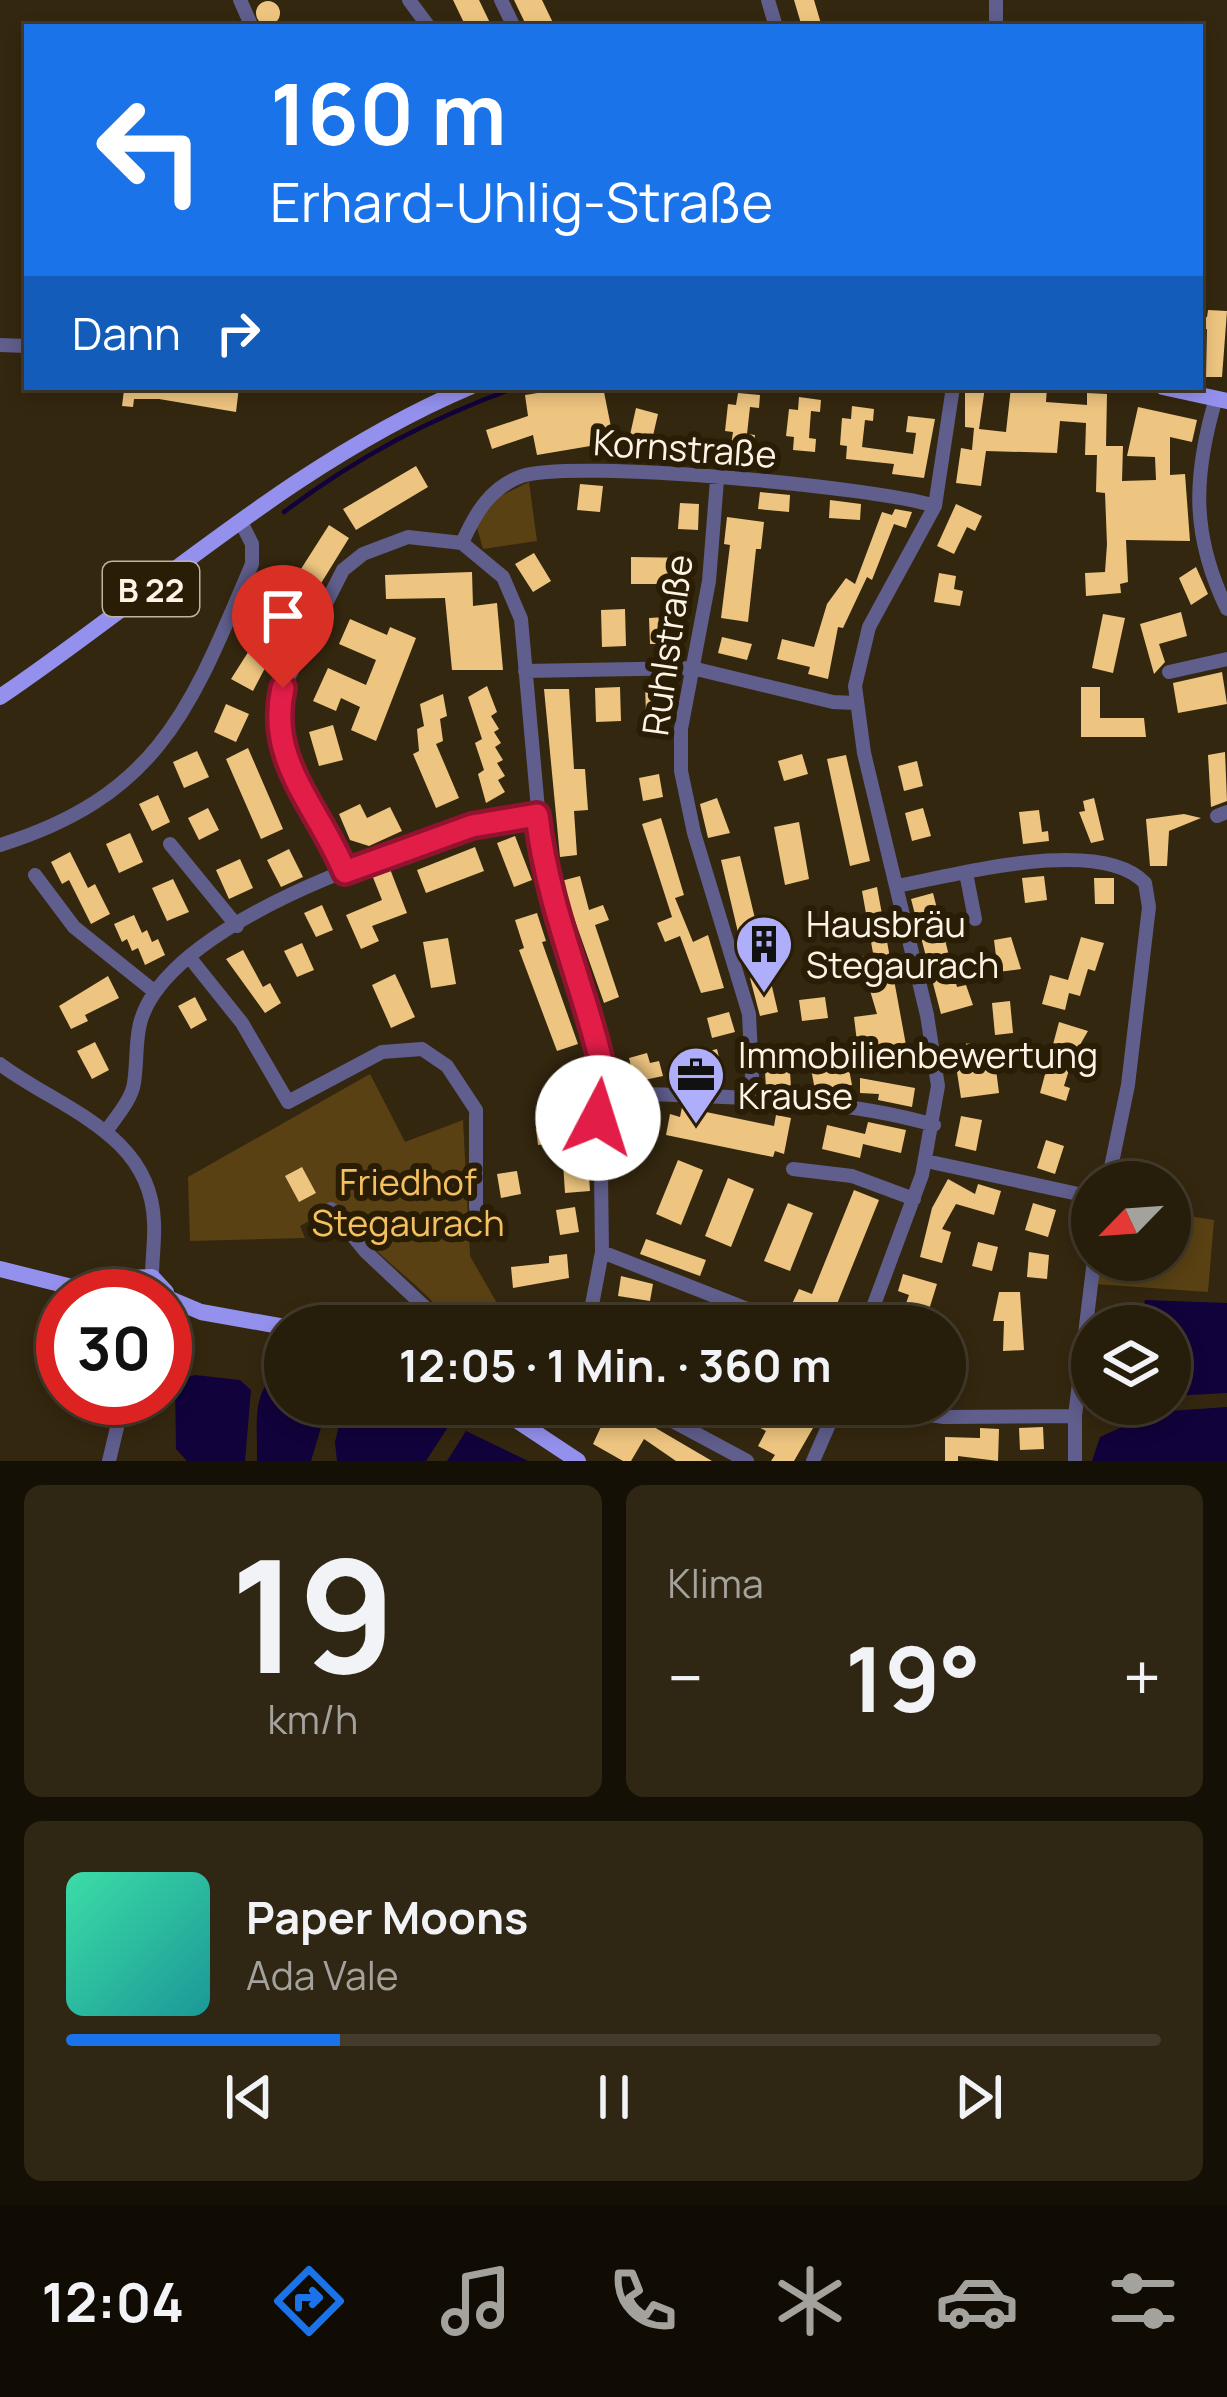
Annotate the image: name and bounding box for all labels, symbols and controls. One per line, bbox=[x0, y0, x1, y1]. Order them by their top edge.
text: 160 m bbox=[270, 55, 507, 170]
icon: left bbox=[72, 72, 228, 228]
text: Erhard-Uhlig-Straße bbox=[270, 164, 773, 238]
icon: right bbox=[205, 300, 271, 366]
text: Dann bbox=[72, 302, 181, 364]
street label: Kornstraße bbox=[592, 417, 778, 479]
street label: Ruhlstraße bbox=[630, 551, 704, 739]
road number: B 22 bbox=[103, 562, 199, 616]
pin bbox=[232, 565, 334, 688]
icon: arrive bbox=[250, 583, 316, 649]
place label: Hausbräu Stegaurach bbox=[806, 899, 999, 989]
building icon: Hausbräu Stegaurach bbox=[733, 913, 795, 995]
place label: Immobilienbewertung Krause bbox=[738, 1030, 1098, 1120]
office icon: Immobilienbewertung Krause bbox=[665, 1044, 727, 1126]
position arrow bbox=[535, 1055, 661, 1181]
park label: Friedhof Stegaurach bbox=[311, 1157, 505, 1247]
north arrow bbox=[1071, 1161, 1191, 1281]
map controls bbox=[1071, 1161, 1191, 1425]
speed limit sign: 30 bbox=[36, 1269, 192, 1425]
button: layers bbox=[1071, 1305, 1191, 1425]
text: 12:05 · 1 Min. · 360 m bbox=[399, 1334, 831, 1396]
text: 19 bbox=[230, 1507, 395, 1720]
text: Klima bbox=[668, 1556, 764, 1610]
text: 19° bbox=[845, 1616, 981, 1739]
text: − bbox=[668, 1632, 703, 1722]
text: + bbox=[1123, 1632, 1161, 1722]
text: km/h bbox=[267, 1692, 358, 1746]
text: Paper Moons bbox=[246, 1886, 528, 1948]
text: Ada Vale bbox=[246, 1948, 399, 2002]
icon: previous bbox=[216, 2064, 282, 2130]
icon: pause bbox=[581, 2064, 647, 2130]
icon: next bbox=[946, 2064, 1012, 2130]
icon: directions bbox=[267, 2259, 351, 2343]
icon: music bbox=[434, 2259, 518, 2343]
icon: phone bbox=[601, 2259, 685, 2343]
icon: climate bbox=[768, 2259, 852, 2343]
icon: car bbox=[935, 2259, 1019, 2343]
icon: filters bbox=[1101, 2259, 1185, 2343]
text: 12:04 bbox=[41, 2264, 184, 2338]

